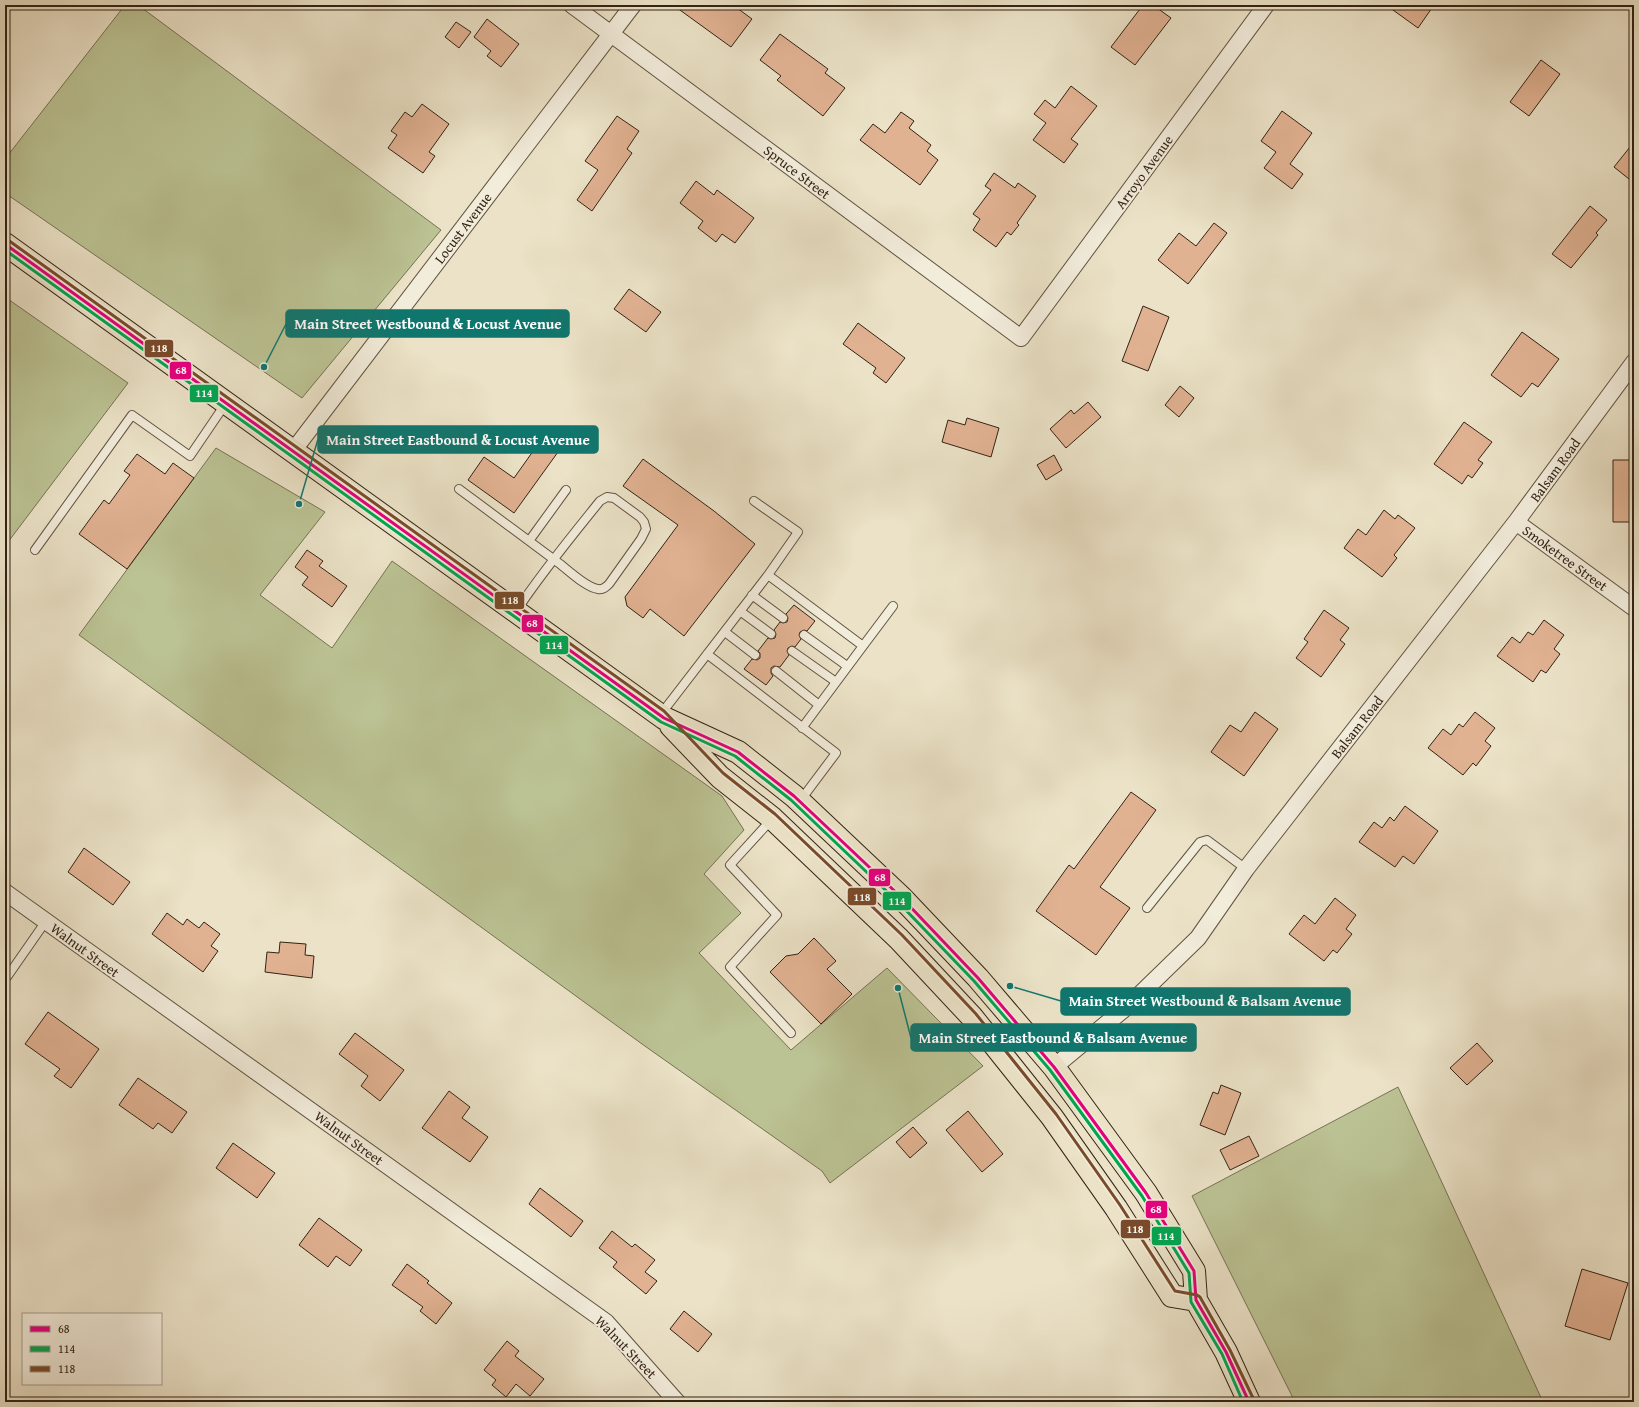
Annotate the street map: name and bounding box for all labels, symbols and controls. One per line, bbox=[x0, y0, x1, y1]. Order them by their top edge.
street label: Arroyo Avenue bbox=[1110, 131, 1178, 213]
street label: Spruce Street bbox=[759, 140, 835, 204]
street label: Locust Avenue bbox=[430, 188, 497, 268]
callout: Main Street Westbound & Locust Avenue bbox=[286, 310, 569, 337]
text: Main Street Westbound & Locust Avenue bbox=[294, 313, 562, 334]
line badge: 118 bbox=[144, 339, 174, 358]
text: 118 bbox=[150, 340, 168, 356]
line badge: 68 bbox=[169, 361, 192, 380]
text: 68 bbox=[175, 362, 187, 378]
line badge: 114 bbox=[189, 384, 219, 403]
text: 114 bbox=[195, 385, 213, 401]
callout: Main Street Eastbound & Locust Avenue bbox=[318, 426, 598, 453]
text: Main Street Eastbound & Locust Avenue bbox=[326, 429, 590, 450]
street label: Balsam Road bbox=[1525, 434, 1585, 506]
street label: Smoketree Street bbox=[1518, 520, 1612, 596]
line badge: 118 bbox=[494, 591, 525, 610]
text: 118 bbox=[501, 592, 519, 608]
line badge: 68 bbox=[521, 614, 544, 633]
text: 68 bbox=[526, 615, 538, 631]
line badge: 114 bbox=[539, 635, 569, 655]
text: 114 bbox=[545, 637, 563, 653]
street label: Balsam Road bbox=[1326, 691, 1388, 763]
line badge: 68 bbox=[868, 868, 891, 887]
text: 68 bbox=[874, 869, 886, 885]
line badge: 118 bbox=[847, 887, 877, 906]
text: 118 bbox=[853, 889, 871, 905]
line badge: 114 bbox=[882, 891, 912, 911]
text: 114 bbox=[888, 893, 906, 909]
street label: Walnut Street bbox=[46, 918, 124, 982]
callout: Main Street Westbound & Balsam Avenue bbox=[1061, 988, 1350, 1015]
text: Main Street Westbound & Balsam Avenue bbox=[1069, 990, 1341, 1011]
callout: Main Street Eastbound & Balsam Avenue bbox=[911, 1024, 1196, 1051]
text: Main Street Eastbound & Balsam Avenue bbox=[919, 1027, 1187, 1048]
street label: Walnut Street bbox=[310, 1106, 388, 1170]
line badge: 68 bbox=[1145, 1200, 1168, 1219]
text: 68 bbox=[1150, 1201, 1162, 1217]
line badge: 118 bbox=[1120, 1219, 1151, 1239]
text: 118 bbox=[1126, 1221, 1144, 1237]
line badge: 114 bbox=[1151, 1226, 1182, 1246]
text: 114 bbox=[1157, 1228, 1175, 1244]
street label: Walnut Street bbox=[591, 1311, 661, 1383]
legend bbox=[22, 1313, 162, 1385]
text: 68 bbox=[58, 1320, 70, 1337]
text: 114 bbox=[58, 1340, 76, 1357]
text: 118 bbox=[58, 1360, 76, 1377]

